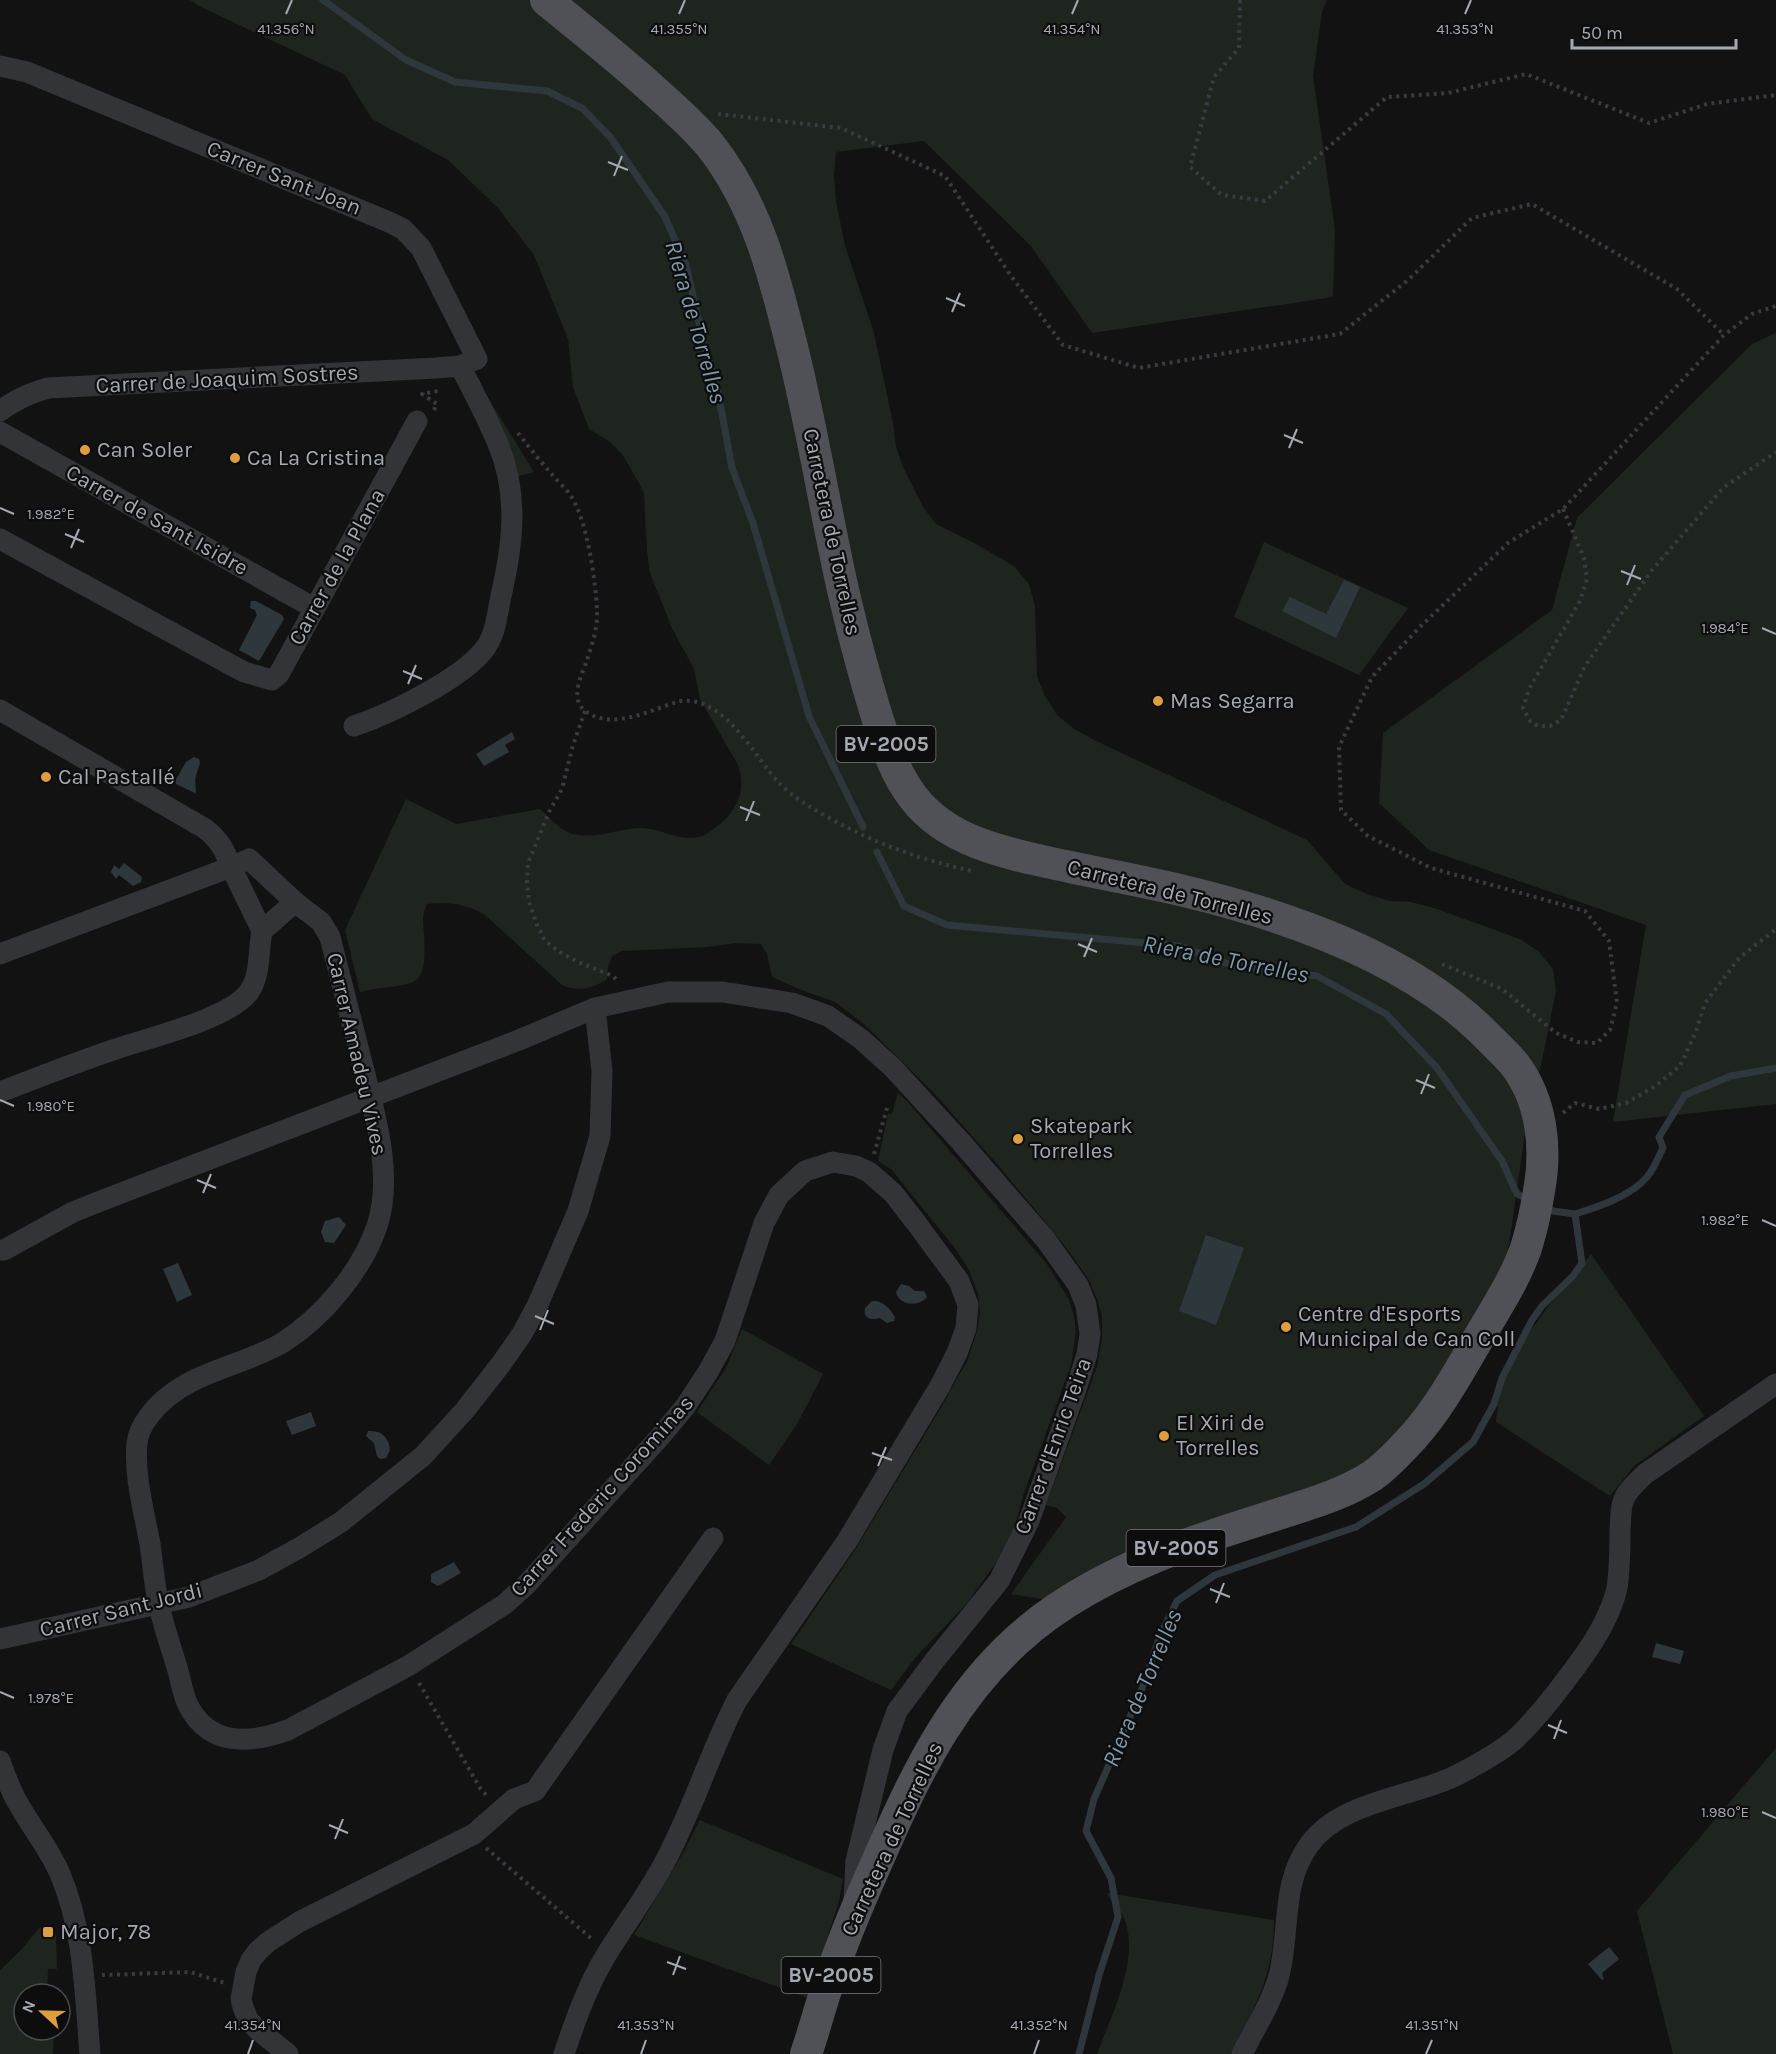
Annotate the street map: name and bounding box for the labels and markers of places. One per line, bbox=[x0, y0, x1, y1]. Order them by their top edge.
place label: Can Soler bbox=[97, 437, 192, 463]
marker: Can Soler bbox=[78, 443, 92, 457]
place label: Ca La Cristina bbox=[247, 445, 385, 471]
marker: Ca La Cristina bbox=[228, 451, 242, 465]
place label: Mas Segarra bbox=[1170, 688, 1295, 714]
marker: Mas Segarra bbox=[1151, 694, 1165, 708]
place label: Cal Pastallé bbox=[58, 764, 175, 790]
marker: Cal Pastallé bbox=[39, 770, 53, 784]
place label: Skatepark Torrelles bbox=[1030, 1113, 1133, 1164]
marker: Skatepark Torrelles bbox=[1011, 1132, 1025, 1146]
place label: Centre d'Esports Municipal de Can Coll bbox=[1298, 1301, 1516, 1352]
marker: Centre d'Esports Municipal de Can Coll bbox=[1279, 1320, 1293, 1334]
place label: El Xiri de Torrelles bbox=[1176, 1410, 1264, 1461]
marker: El Xiri de Torrelles bbox=[1157, 1429, 1171, 1443]
place label: Major, 78 bbox=[60, 1919, 151, 1945]
marker: Major, 78 bbox=[41, 1925, 55, 1939]

